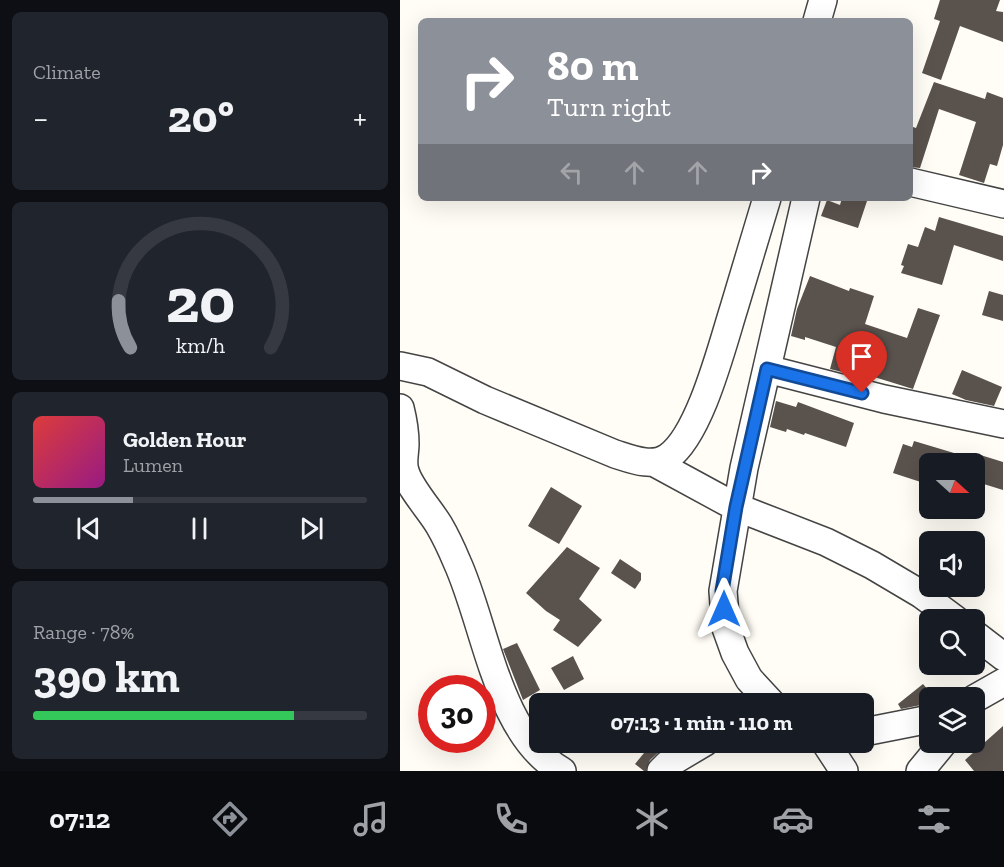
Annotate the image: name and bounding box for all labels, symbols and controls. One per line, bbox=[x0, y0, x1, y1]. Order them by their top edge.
text: 80 m bbox=[547, 40, 638, 91]
icon: right bbox=[448, 42, 526, 120]
text: Climate bbox=[33, 60, 101, 84]
text: 20° bbox=[168, 90, 234, 144]
text: Turn right bbox=[547, 91, 671, 123]
text: − bbox=[33, 98, 48, 137]
text: + bbox=[353, 98, 367, 137]
icon: left bbox=[555, 156, 588, 189]
icon: ahead bbox=[618, 156, 651, 189]
icon: ahead bbox=[681, 156, 714, 189]
icon: right bbox=[744, 156, 777, 189]
text: 20 bbox=[165, 263, 235, 338]
pin bbox=[836, 331, 887, 393]
text: km/h bbox=[176, 333, 224, 358]
icon: arrive bbox=[845, 340, 878, 373]
text: Golden Hour bbox=[123, 426, 247, 453]
text: Lumen bbox=[123, 453, 183, 477]
north arrow bbox=[919, 453, 985, 519]
map controls bbox=[919, 453, 985, 753]
icon: previous bbox=[72, 512, 105, 545]
icon: pause bbox=[183, 512, 216, 545]
icon: next bbox=[295, 512, 328, 545]
button: sound bbox=[919, 531, 985, 597]
position arrow bbox=[692, 577, 756, 641]
button: search bbox=[919, 609, 985, 675]
text: Range · 78% bbox=[33, 620, 134, 644]
text: 390 km bbox=[33, 650, 180, 704]
speed limit sign: 30 bbox=[418, 675, 496, 753]
button: layers bbox=[919, 687, 985, 753]
text: 07:13 · 1 min · 110 m bbox=[611, 709, 792, 736]
icon: directions bbox=[209, 798, 251, 840]
icon: music bbox=[350, 798, 392, 840]
icon: phone bbox=[490, 798, 532, 840]
icon: climate bbox=[631, 798, 673, 840]
icon: car bbox=[772, 798, 814, 840]
icon: filters bbox=[913, 798, 955, 840]
text: 07:12 bbox=[49, 803, 110, 835]

